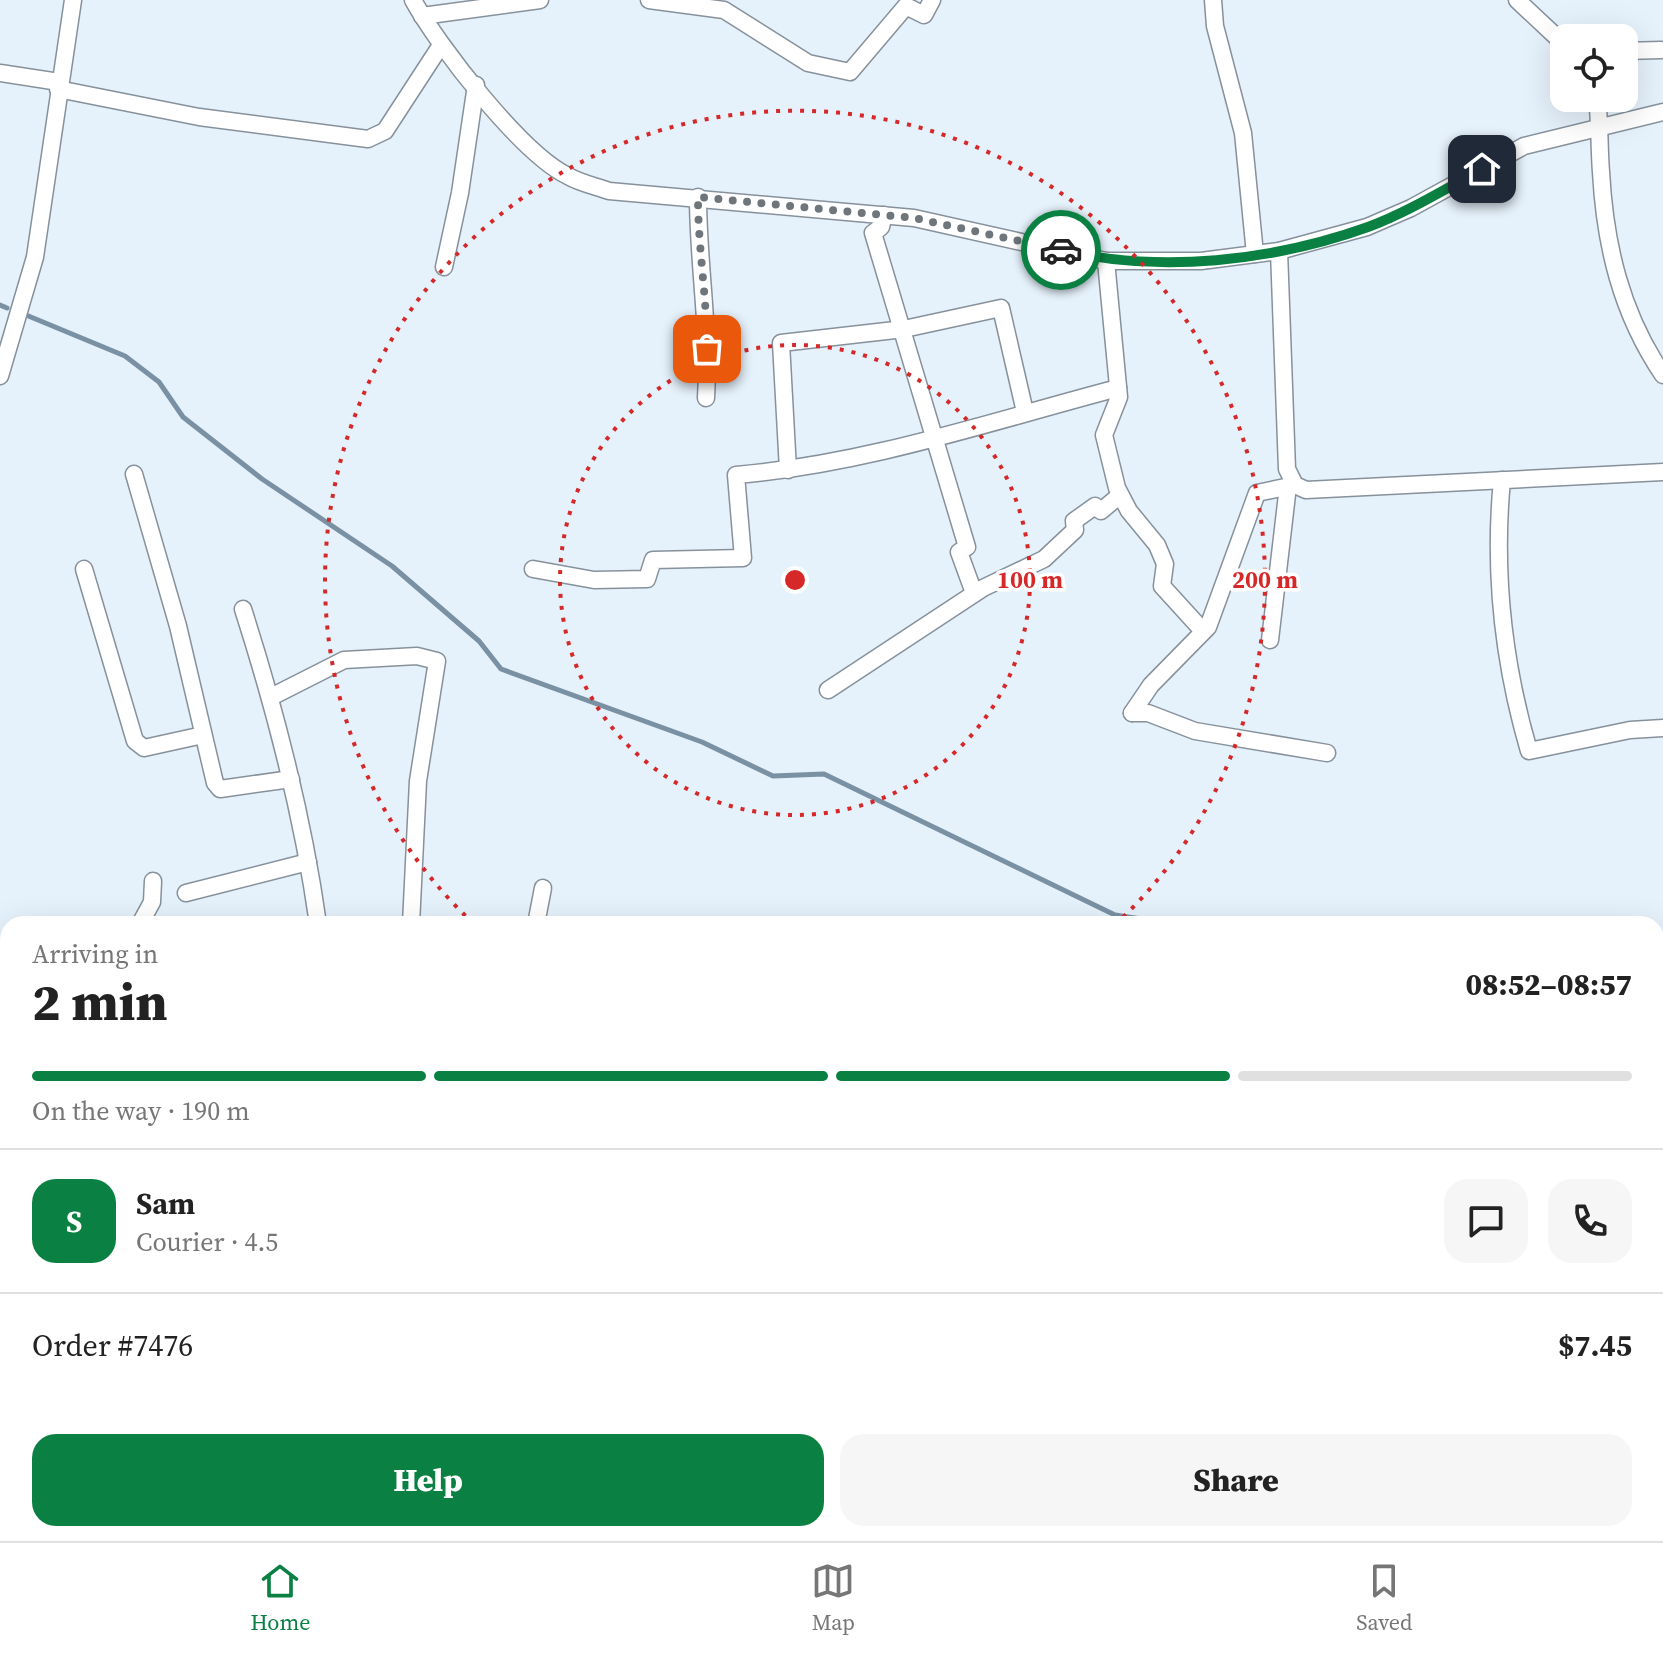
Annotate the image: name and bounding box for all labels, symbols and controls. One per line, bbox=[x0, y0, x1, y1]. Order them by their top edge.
map controls bbox=[1550, 24, 1638, 112]
button: locate bbox=[1550, 24, 1638, 112]
pin bbox=[1448, 135, 1516, 203]
icon: home bbox=[1460, 147, 1504, 191]
courier bbox=[1021, 210, 1101, 290]
icon: car bbox=[1039, 228, 1083, 272]
pin bbox=[673, 315, 741, 383]
icon: bag bbox=[685, 327, 729, 371]
text: 100 m bbox=[997, 563, 1063, 596]
text: 200 m bbox=[1232, 563, 1298, 596]
centre of rings bbox=[781, 566, 809, 594]
text: Arriving in bbox=[32, 936, 158, 972]
text: 08:52–08:57 bbox=[1465, 964, 1632, 1005]
text: 2 min bbox=[32, 966, 168, 1037]
text: On the way · 190 m bbox=[32, 1093, 250, 1129]
button: chat bbox=[1444, 1179, 1528, 1263]
button: phone bbox=[1548, 1179, 1632, 1263]
text: Sam bbox=[136, 1183, 195, 1224]
text: S bbox=[66, 1201, 82, 1242]
text: Courier · 4.5 bbox=[136, 1224, 278, 1260]
text: Order #7476 bbox=[32, 1325, 193, 1366]
text: $7.45 bbox=[1558, 1325, 1632, 1366]
button: Help bbox=[32, 1434, 824, 1526]
button: Share bbox=[840, 1434, 1632, 1526]
tab: Home bbox=[250, 1559, 310, 1637]
tab: Map bbox=[811, 1559, 855, 1637]
tab: Saved bbox=[1356, 1559, 1413, 1637]

